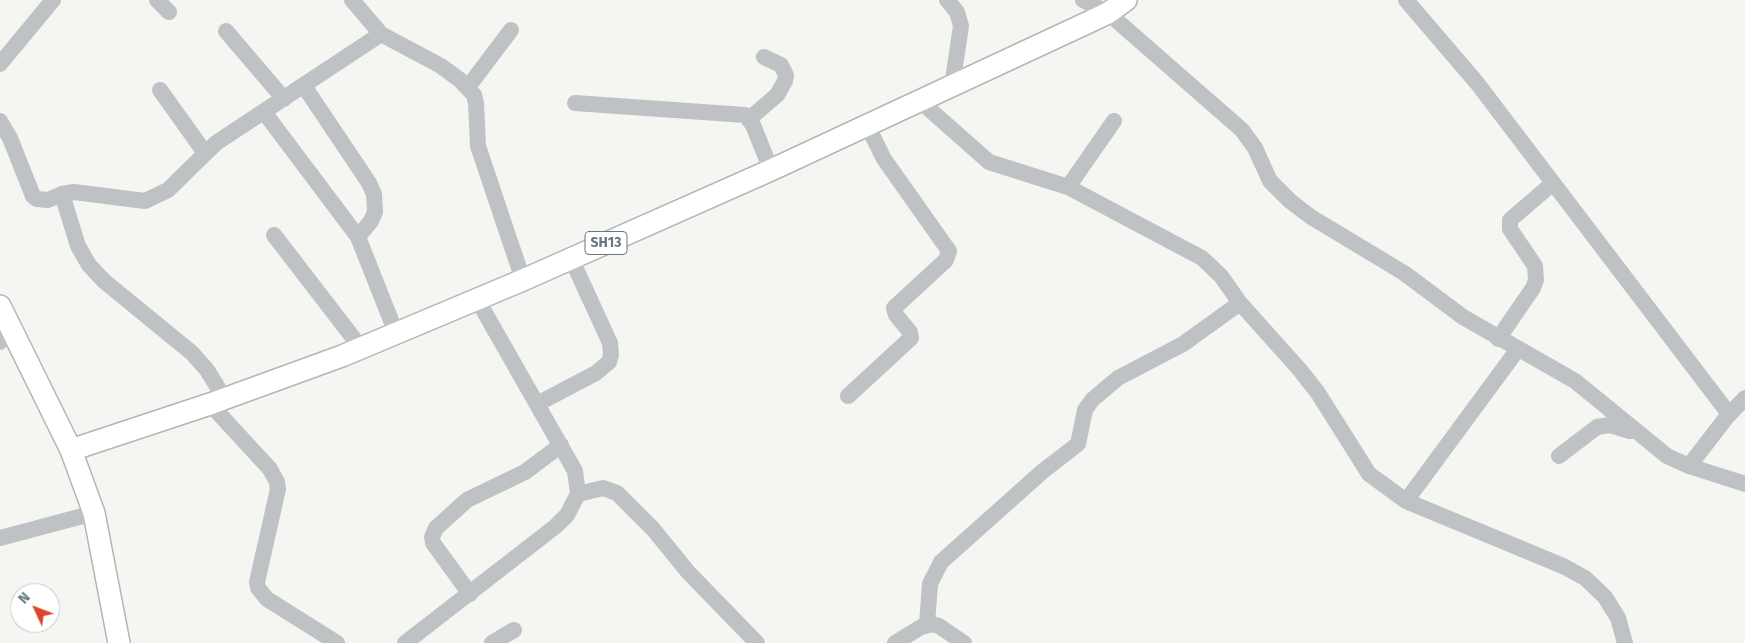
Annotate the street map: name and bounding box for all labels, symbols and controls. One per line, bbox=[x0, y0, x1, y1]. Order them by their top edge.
road number: SH13 bbox=[585, 232, 627, 254]
north arrow bbox=[10, 583, 60, 633]
text: N bbox=[15, 589, 34, 607]

